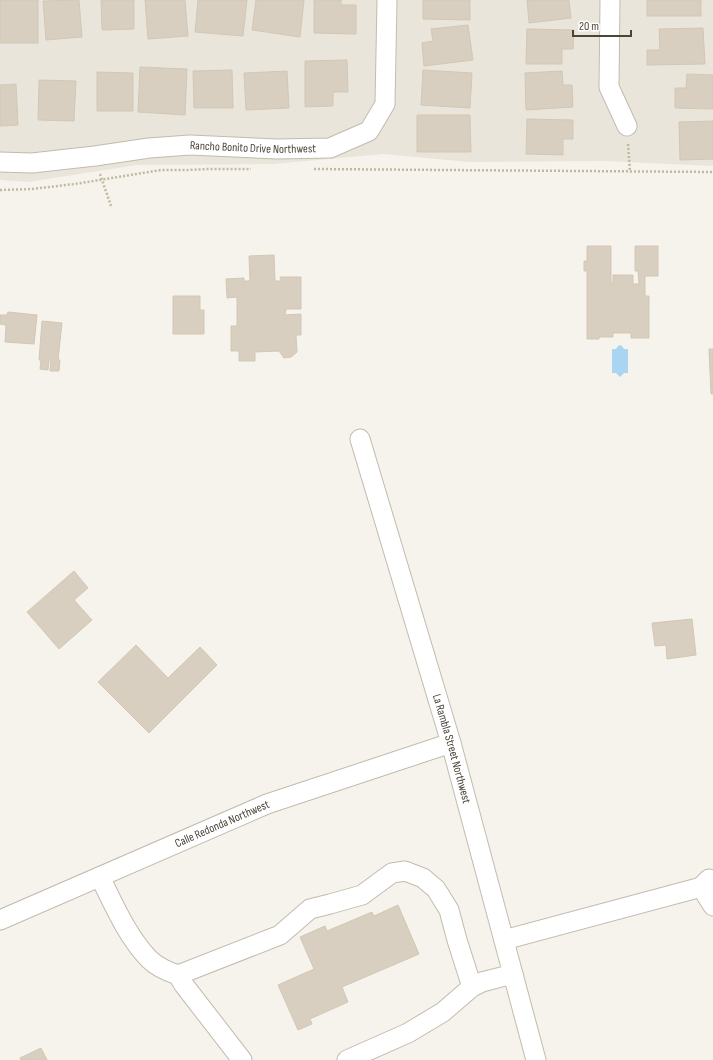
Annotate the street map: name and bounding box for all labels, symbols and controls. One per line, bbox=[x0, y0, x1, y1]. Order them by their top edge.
scale bar bbox=[573, 12, 631, 38]
text: 20 m bbox=[579, 19, 599, 34]
street label: Rancho Bonito Drive Northwest bbox=[189, 138, 316, 157]
street label: La Rambla Street Northwest bbox=[429, 692, 474, 805]
street label: Calle Redonda Northwest bbox=[173, 797, 272, 851]

